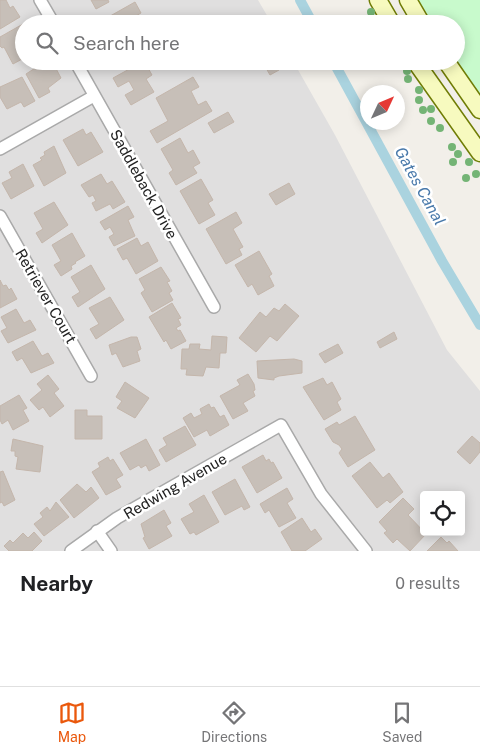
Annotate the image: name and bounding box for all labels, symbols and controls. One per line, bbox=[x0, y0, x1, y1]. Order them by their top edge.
search box bbox=[15, 15, 465, 70]
icon: search bbox=[33, 29, 61, 57]
text: Search here bbox=[73, 32, 180, 54]
north arrow bbox=[360, 85, 405, 130]
street label: Saddleback Drive bbox=[107, 126, 181, 242]
water label: Gates Canal bbox=[391, 143, 449, 229]
street label: Retriever Court bbox=[12, 246, 80, 346]
street label: Redwing Avenue bbox=[121, 450, 229, 522]
map controls bbox=[420, 491, 465, 536]
button: locate bbox=[420, 491, 465, 536]
text: Nearby bbox=[20, 571, 93, 596]
text: 0 results bbox=[395, 574, 460, 593]
tab: Map bbox=[58, 699, 86, 745]
tab: Directions bbox=[201, 699, 267, 745]
tab: Saved bbox=[382, 699, 422, 745]

